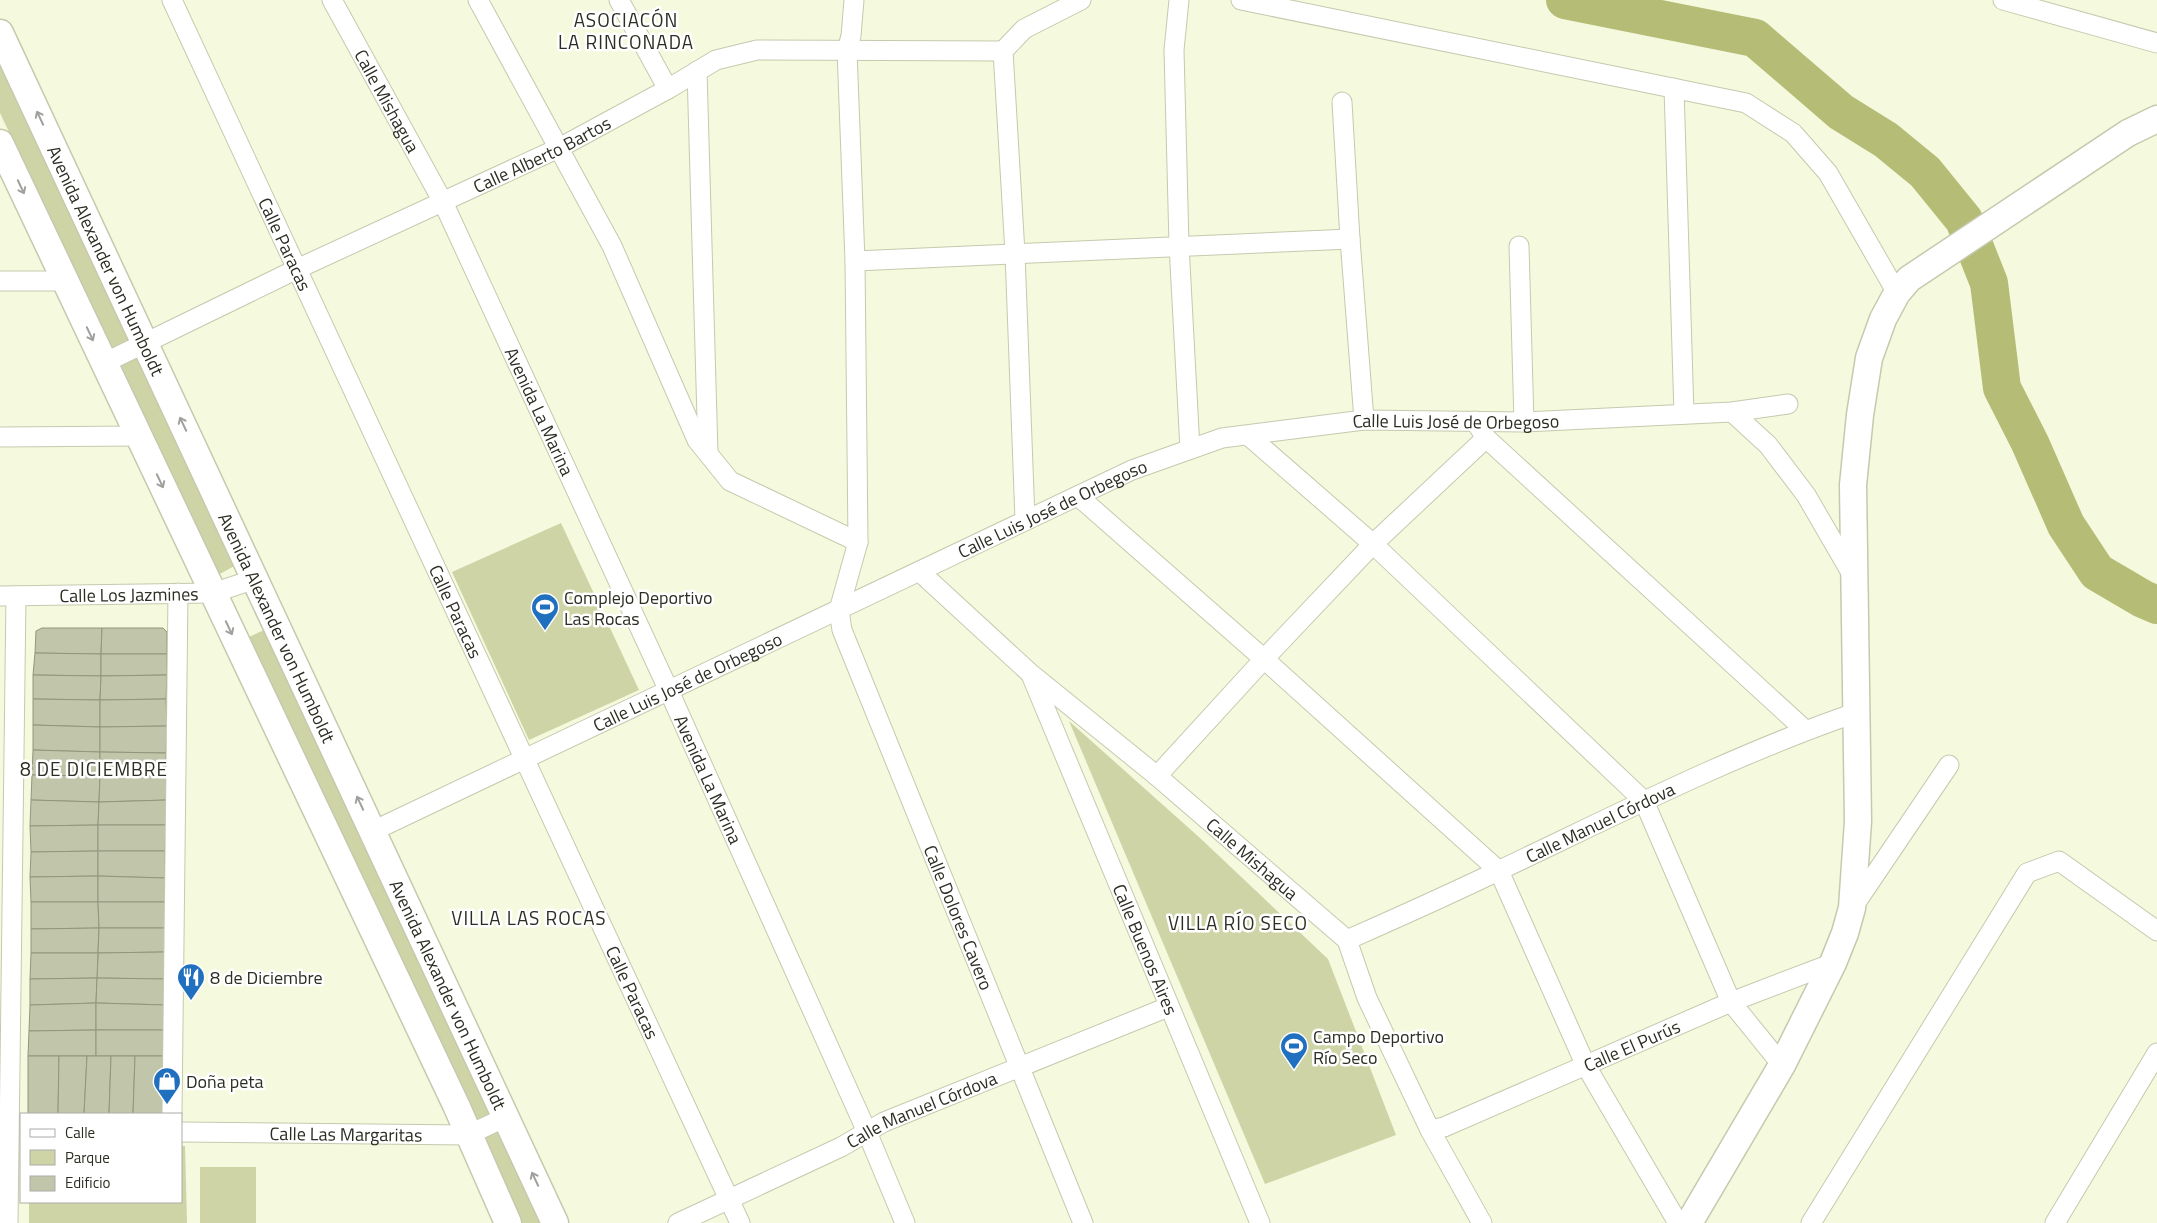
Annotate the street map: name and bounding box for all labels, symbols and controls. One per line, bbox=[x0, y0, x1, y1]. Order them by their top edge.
district label: ASOCIACÓN LA RINCONADA bbox=[558, 5, 694, 56]
street label: Calle Mishagua bbox=[348, 44, 427, 157]
street label: Calle Alberto Bartos bbox=[469, 109, 615, 199]
one-way arrow bbox=[34, 111, 44, 126]
street label: Avenida Alexander von Humboldt bbox=[41, 141, 172, 381]
one-way arrow bbox=[17, 179, 26, 194]
street label: Calle Paracas bbox=[252, 193, 319, 295]
one-way arrow bbox=[86, 326, 96, 341]
street label: Avenida La Marina bbox=[498, 343, 581, 480]
street label: Calle Luis José de Orbegoso bbox=[1351, 406, 1560, 436]
one-way arrow bbox=[178, 417, 187, 432]
street label: Calle Luis José de Orbegoso bbox=[953, 452, 1151, 565]
one-way arrow bbox=[156, 473, 165, 488]
street label: Avenida Alexander von Humboldt bbox=[212, 508, 343, 748]
street label: Calle Paracas bbox=[423, 560, 489, 663]
street label: Calle Los Jazmines bbox=[59, 580, 199, 609]
place label: Complejo Deportivo Las Rocas bbox=[564, 584, 712, 632]
sports icon: Complejo Deportivo Las Rocas bbox=[530, 592, 560, 631]
one-way arrow bbox=[225, 620, 235, 635]
street label: Calle Luis José de Orbegoso bbox=[588, 625, 786, 738]
street label: Avenida La Marina bbox=[668, 710, 749, 848]
district label: 8 DE DICIEMBRE bbox=[20, 754, 168, 783]
street label: Calle Manuel Córdova bbox=[1521, 775, 1679, 869]
one-way arrow bbox=[355, 796, 364, 811]
street label: Calle Mishagua bbox=[1200, 811, 1305, 906]
street label: Calle Dolores Cavero bbox=[917, 841, 1000, 994]
street label: Avenida Alexander von Humboldt bbox=[383, 875, 514, 1115]
street label: Calle Buenos Aires bbox=[1106, 880, 1185, 1019]
district label: VILLA LAS ROCAS bbox=[451, 903, 607, 932]
district label: VILLA RÍO SECO bbox=[1168, 908, 1308, 937]
street label: Calle Paracas bbox=[599, 941, 666, 1043]
restaurant icon: 8 de Diciembre bbox=[176, 962, 206, 1001]
place label: 8 de Diciembre bbox=[210, 964, 323, 991]
street label: Calle El Purús bbox=[1579, 1012, 1684, 1078]
place label: Campo Deportivo Río Seco bbox=[1313, 1023, 1444, 1071]
sports icon: Campo Deportivo Río Seco bbox=[1279, 1031, 1309, 1070]
street label: Calle Manuel Córdova bbox=[841, 1064, 1001, 1155]
shop icon: Doña peta bbox=[152, 1066, 182, 1105]
place label: Doña peta bbox=[186, 1068, 264, 1095]
legend bbox=[20, 1113, 182, 1203]
street label: Calle Las Margaritas bbox=[269, 1119, 422, 1148]
text: Calle bbox=[65, 1121, 95, 1144]
text: Parque bbox=[65, 1146, 110, 1169]
text: Edificio bbox=[65, 1171, 110, 1194]
one-way arrow bbox=[530, 1172, 539, 1187]

